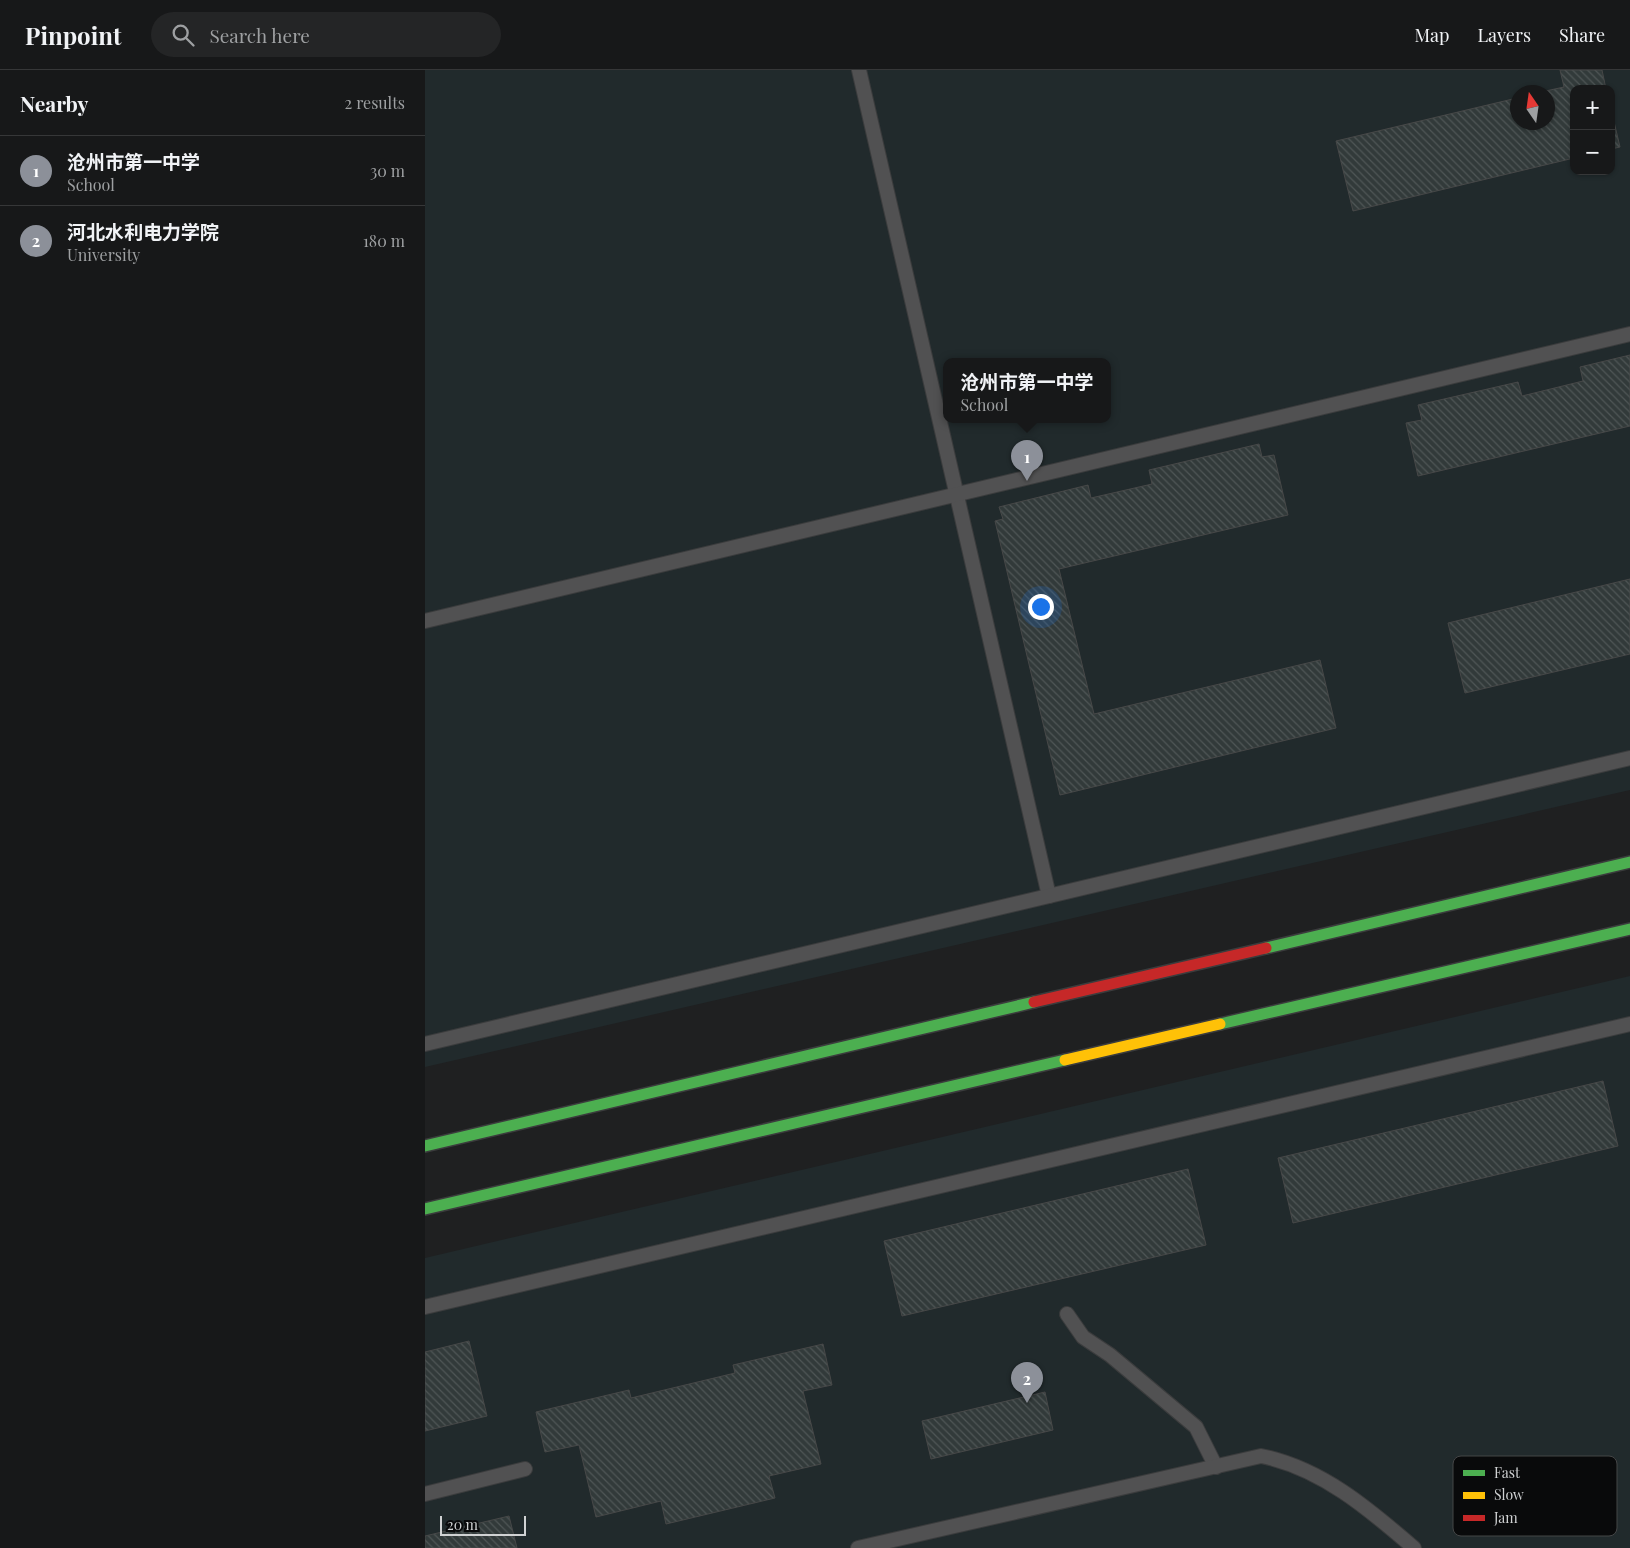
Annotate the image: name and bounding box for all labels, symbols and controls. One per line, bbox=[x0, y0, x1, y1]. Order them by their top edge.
search box bbox=[151, 12, 501, 57]
text: Pinpoint bbox=[25, 19, 121, 51]
icon: search bbox=[169, 21, 197, 49]
text: Search here bbox=[209, 22, 310, 48]
text: Map bbox=[1414, 23, 1449, 47]
text: Layers bbox=[1477, 23, 1531, 47]
text: Share bbox=[1559, 23, 1605, 47]
north arrow bbox=[1510, 85, 1555, 130]
map controls bbox=[1570, 85, 1615, 175]
button: + bbox=[1570, 85, 1615, 130]
text: Nearby bbox=[20, 89, 89, 117]
text: 2 results bbox=[345, 92, 405, 113]
button: − bbox=[1570, 130, 1615, 175]
text: 沧州市第一中学 bbox=[67, 148, 200, 174]
text: 1 bbox=[33, 160, 39, 181]
text: 30 m bbox=[370, 160, 405, 181]
text: School bbox=[67, 174, 115, 195]
text: 河北水利电力学院 bbox=[67, 218, 219, 244]
text: 2 bbox=[32, 230, 40, 251]
text: 180 m bbox=[363, 230, 405, 251]
text: University bbox=[67, 244, 140, 265]
popup bbox=[943, 358, 1111, 423]
text: 沧州市第一中学 bbox=[960, 368, 1094, 394]
text: School bbox=[960, 394, 1008, 415]
pin: 1 bbox=[1011, 440, 1043, 481]
your location bbox=[1028, 594, 1054, 620]
pin: 2 bbox=[1011, 1362, 1043, 1403]
legend bbox=[1453, 1456, 1617, 1536]
text: Fast bbox=[1494, 1463, 1521, 1482]
text: Slow bbox=[1494, 1485, 1524, 1504]
text: Jam bbox=[1493, 1508, 1518, 1527]
scale bar bbox=[440, 1513, 526, 1536]
text: 20 m bbox=[447, 1515, 478, 1534]

